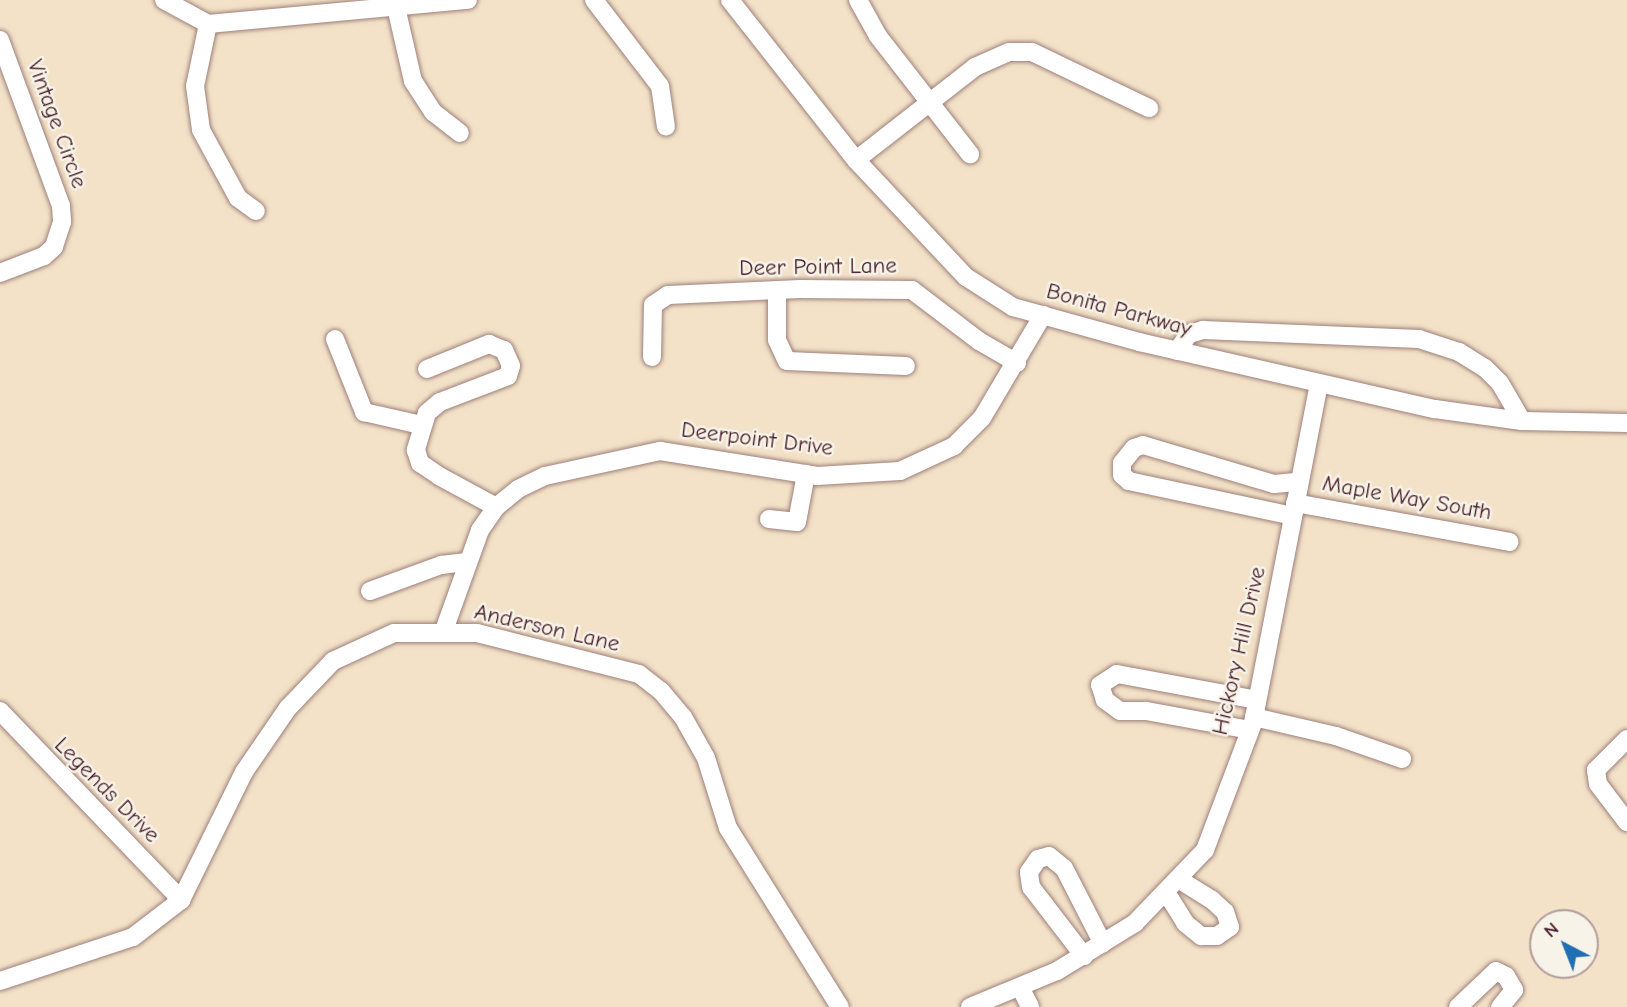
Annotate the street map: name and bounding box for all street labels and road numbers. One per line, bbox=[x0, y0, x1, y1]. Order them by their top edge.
street label: Vintage Circle bbox=[21, 56, 93, 192]
street label: Deer Point Lane bbox=[739, 252, 897, 282]
street label: Bonita Parkway bbox=[1043, 277, 1195, 343]
street label: Deerpoint Drive bbox=[680, 416, 834, 462]
street label: Maple Way South bbox=[1320, 470, 1494, 526]
street label: Hickory Hill Drive bbox=[1206, 564, 1272, 738]
street label: Anderson Lane bbox=[472, 598, 622, 658]
street label: Legends Drive bbox=[48, 731, 166, 849]

